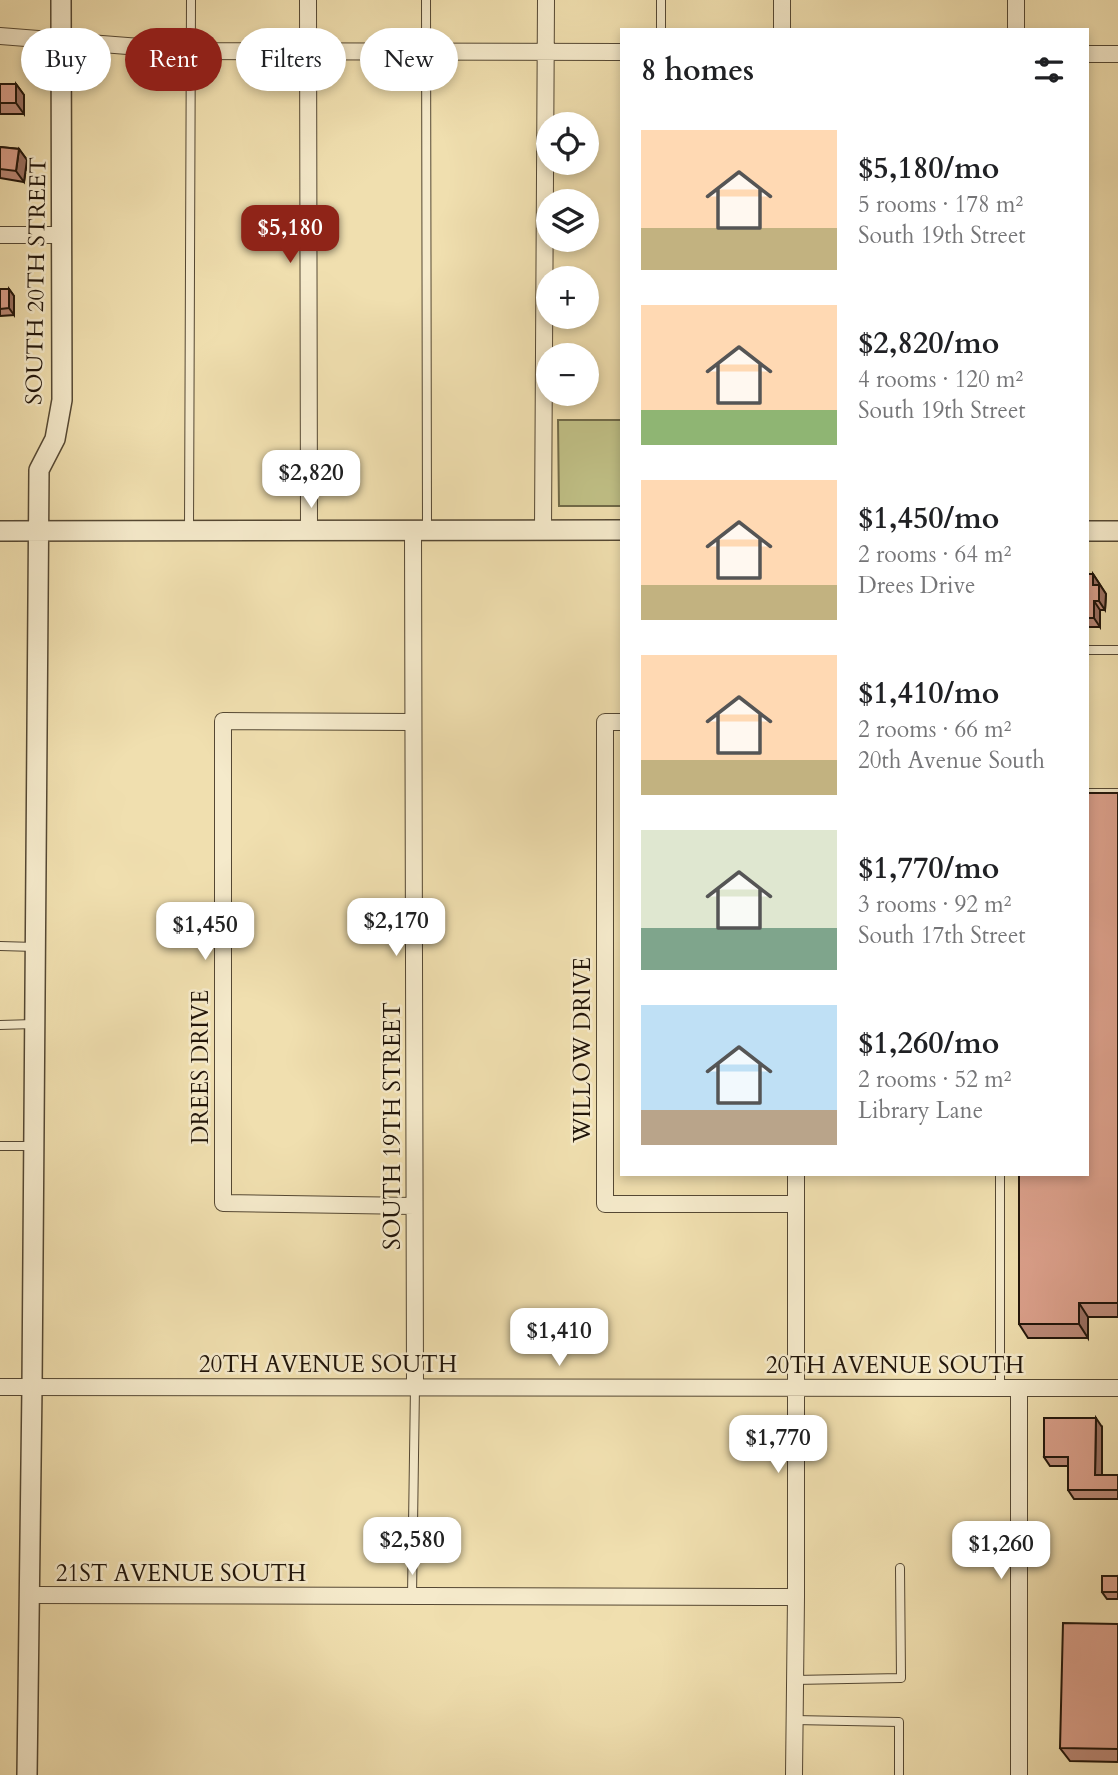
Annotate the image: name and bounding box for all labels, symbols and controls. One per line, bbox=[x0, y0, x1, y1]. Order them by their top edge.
chip: Buy bbox=[21, 28, 111, 91]
chip: Rent bbox=[125, 28, 222, 91]
chip: Filters bbox=[236, 28, 346, 91]
chip: New bbox=[360, 28, 458, 91]
text: 8 homes bbox=[641, 50, 754, 91]
icon: filters bbox=[1030, 51, 1068, 89]
map controls bbox=[536, 112, 599, 406]
button: locate bbox=[536, 112, 599, 175]
text: $5,180/mo bbox=[858, 148, 999, 189]
street label: SOUTH 20TH STREET bbox=[18, 157, 54, 405]
icon: home bbox=[697, 158, 781, 242]
button: layers bbox=[536, 189, 599, 252]
text: 5 rooms · 178 m² bbox=[858, 189, 1023, 220]
pin: $5,180 bbox=[233, 205, 347, 265]
text: $5,180 bbox=[257, 212, 323, 243]
text: South 19th Street bbox=[858, 220, 1026, 251]
button: + bbox=[536, 266, 599, 329]
text: $2,820/mo bbox=[858, 323, 999, 364]
icon: home bbox=[697, 333, 781, 417]
button: − bbox=[536, 343, 599, 406]
text: 4 rooms · 120 m² bbox=[858, 364, 1023, 395]
text: South 19th Street bbox=[858, 395, 1026, 426]
pin: $2,820 bbox=[254, 450, 368, 510]
text: $2,820 bbox=[278, 457, 344, 488]
text: $1,450/mo bbox=[858, 498, 999, 539]
icon: home bbox=[697, 508, 781, 592]
text: 2 rooms · 64 m² bbox=[858, 539, 1011, 570]
text: Drees Drive bbox=[858, 570, 975, 601]
text: $1,410/mo bbox=[858, 673, 999, 714]
icon: home bbox=[697, 683, 781, 767]
text: 2 rooms · 66 m² bbox=[858, 714, 1011, 745]
text: 20th Avenue South bbox=[858, 745, 1045, 776]
text: $1,770/mo bbox=[858, 848, 999, 889]
icon: home bbox=[697, 858, 781, 942]
text: 3 rooms · 92 m² bbox=[858, 889, 1011, 920]
pin: $2,170 bbox=[339, 898, 453, 958]
pin: $1,450 bbox=[148, 902, 262, 962]
text: $2,170 bbox=[363, 905, 429, 936]
text: $1,450 bbox=[172, 909, 238, 940]
text: South 17th Street bbox=[858, 920, 1026, 951]
street label: WILLOW DRIVE bbox=[567, 957, 598, 1144]
street label: DREES DRIVE bbox=[185, 990, 216, 1144]
street label: SOUTH 19TH STREET bbox=[377, 1002, 408, 1250]
text: $1,260/mo bbox=[858, 1023, 999, 1064]
icon: home bbox=[697, 1033, 781, 1117]
text: 2 rooms · 52 m² bbox=[858, 1064, 1011, 1095]
text: Library Lane bbox=[858, 1095, 983, 1126]
pin: $1,410 bbox=[502, 1308, 616, 1368]
text: $1,410 bbox=[526, 1315, 592, 1346]
street label: 20TH AVENUE SOUTH bbox=[199, 1349, 457, 1380]
street label: 20TH AVENUE SOUTH bbox=[766, 1350, 1024, 1381]
pin: $1,770 bbox=[721, 1416, 835, 1475]
text: $1,770 bbox=[745, 1422, 811, 1453]
pin: $2,580 bbox=[355, 1518, 469, 1577]
pin: $1,260 bbox=[944, 1522, 1058, 1581]
text: $2,580 bbox=[379, 1524, 445, 1555]
text: $1,260 bbox=[968, 1528, 1034, 1559]
street label: 21ST AVENUE SOUTH bbox=[56, 1558, 306, 1589]

